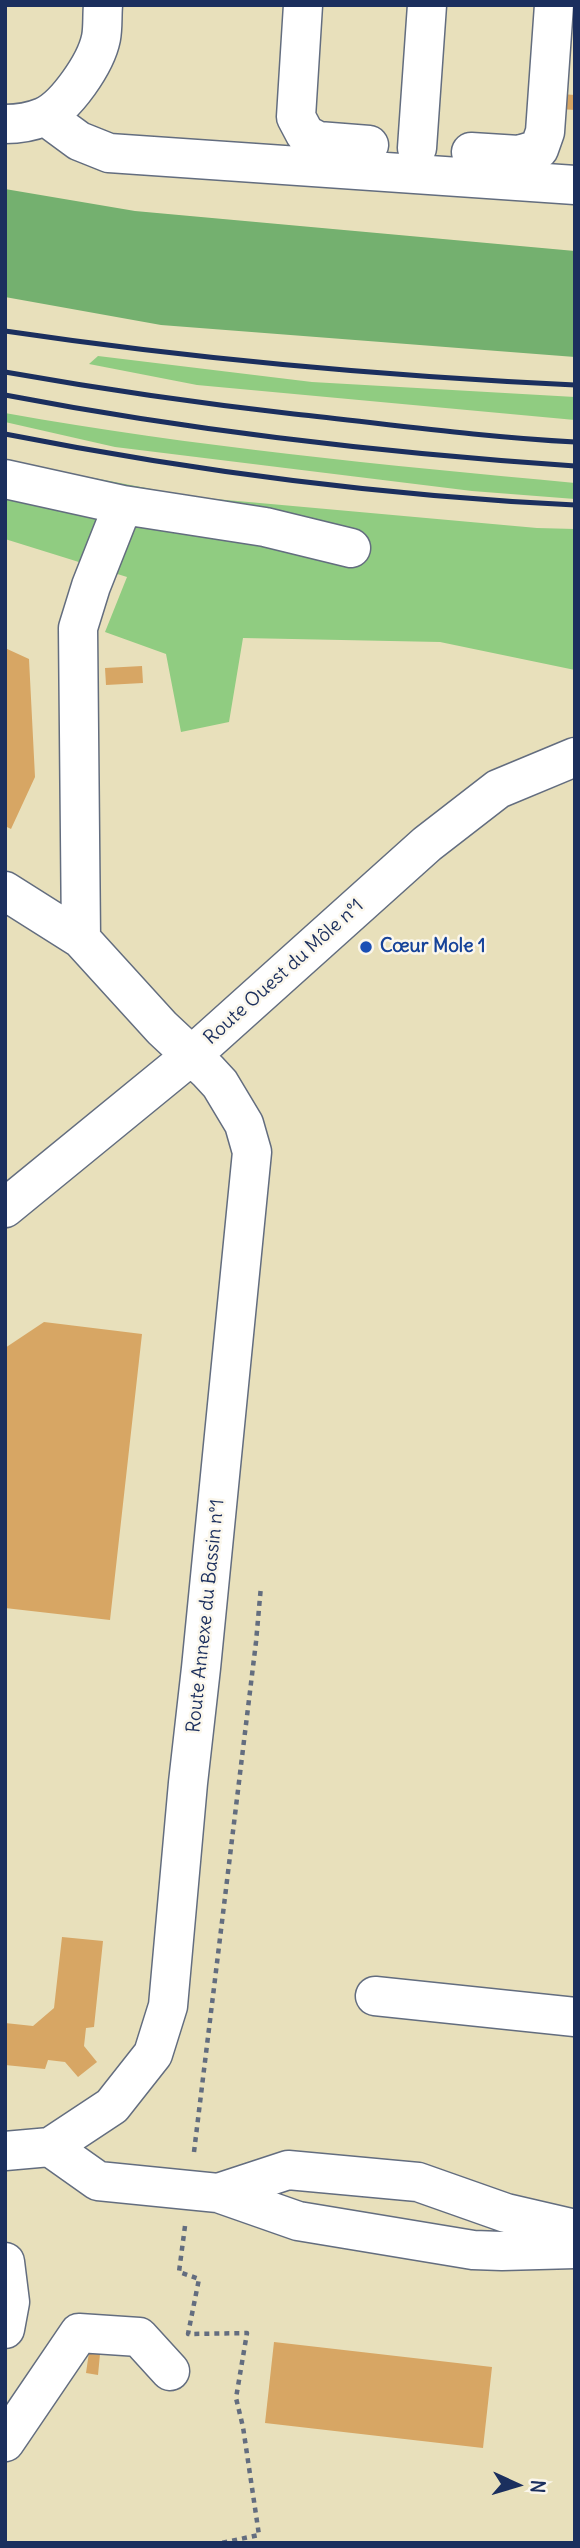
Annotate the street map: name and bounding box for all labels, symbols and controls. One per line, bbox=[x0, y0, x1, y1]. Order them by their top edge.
street label: Route Ouest du Môle n°1 bbox=[200, 894, 368, 1050]
place label: Cœur Mole 1 bbox=[380, 936, 485, 958]
marker: Cœur Mole 1 bbox=[358, 939, 374, 955]
street label: Route Annexe du Bassin n°1 bbox=[182, 1498, 230, 1734]
north arrow bbox=[482, 2450, 552, 2520]
text: N bbox=[526, 2479, 550, 2494]

